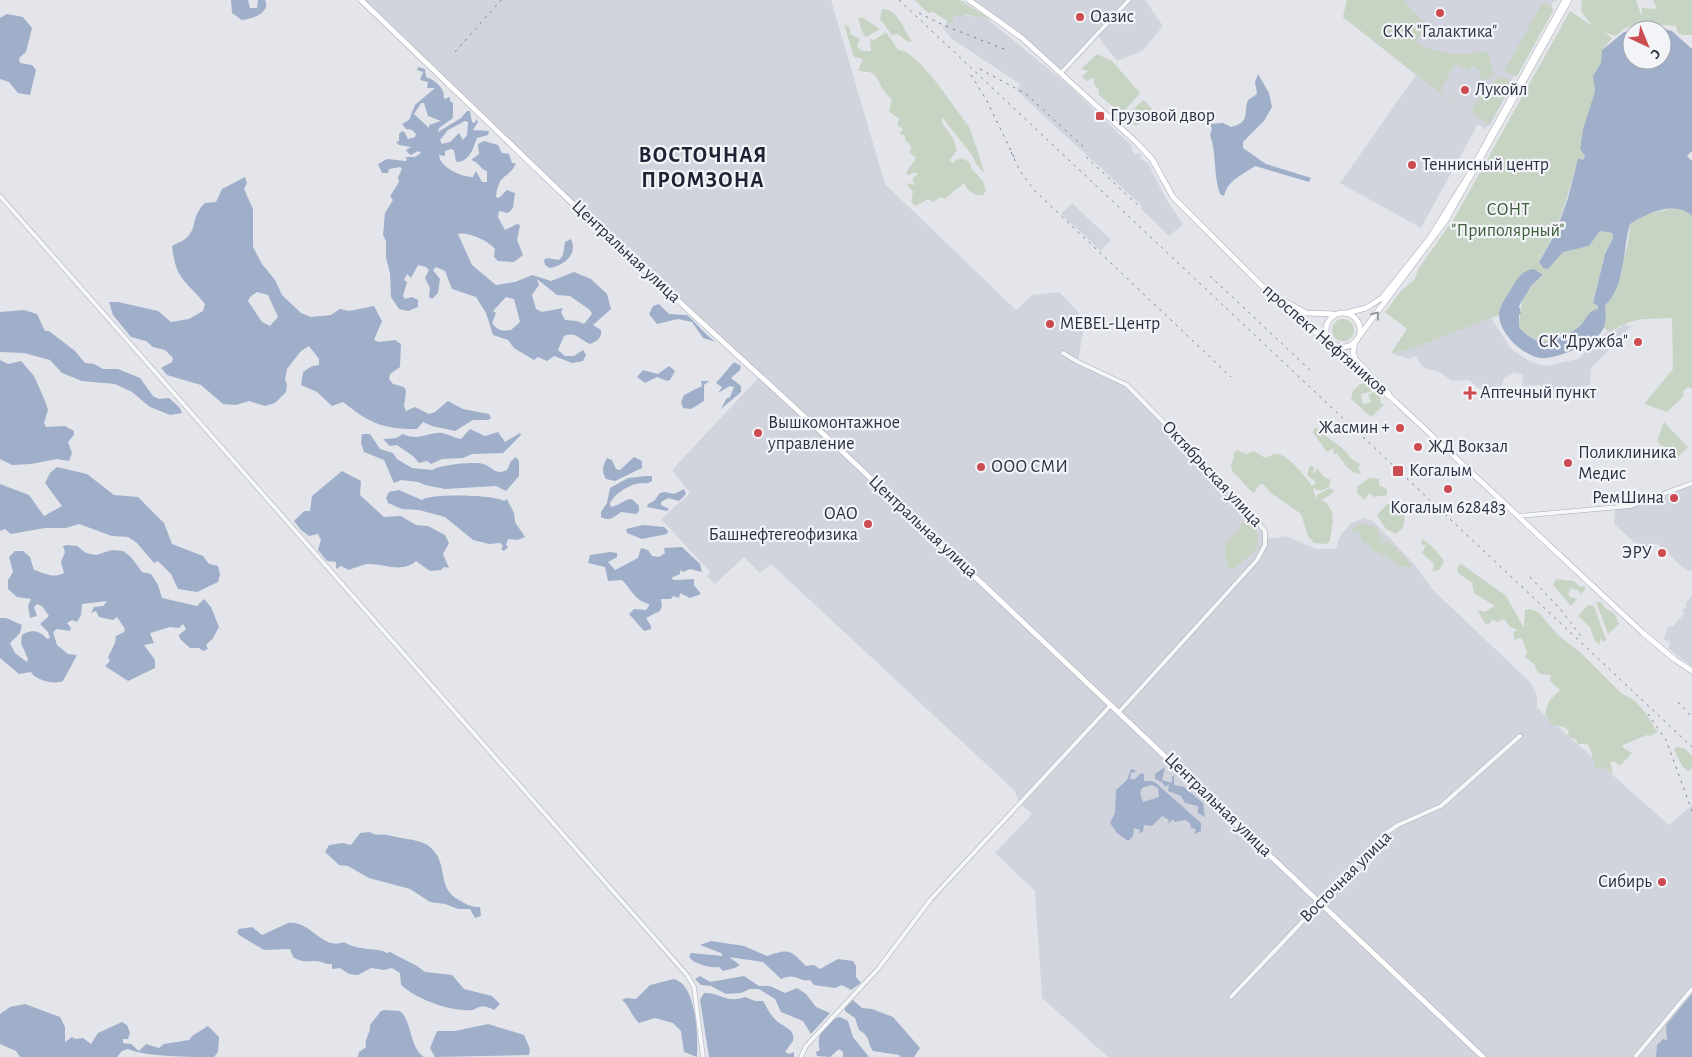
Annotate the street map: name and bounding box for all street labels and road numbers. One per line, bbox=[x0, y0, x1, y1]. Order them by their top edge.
street label: Центральная улица bbox=[568, 197, 684, 307]
street label: проспект Нефтяников bbox=[1259, 281, 1391, 399]
street label: Октябрьская улица bbox=[1158, 417, 1266, 531]
street label: Центральная улица bbox=[865, 472, 981, 582]
street label: Центральная улица bbox=[1161, 749, 1275, 861]
street label: Восточная улица bbox=[1297, 828, 1395, 926]

